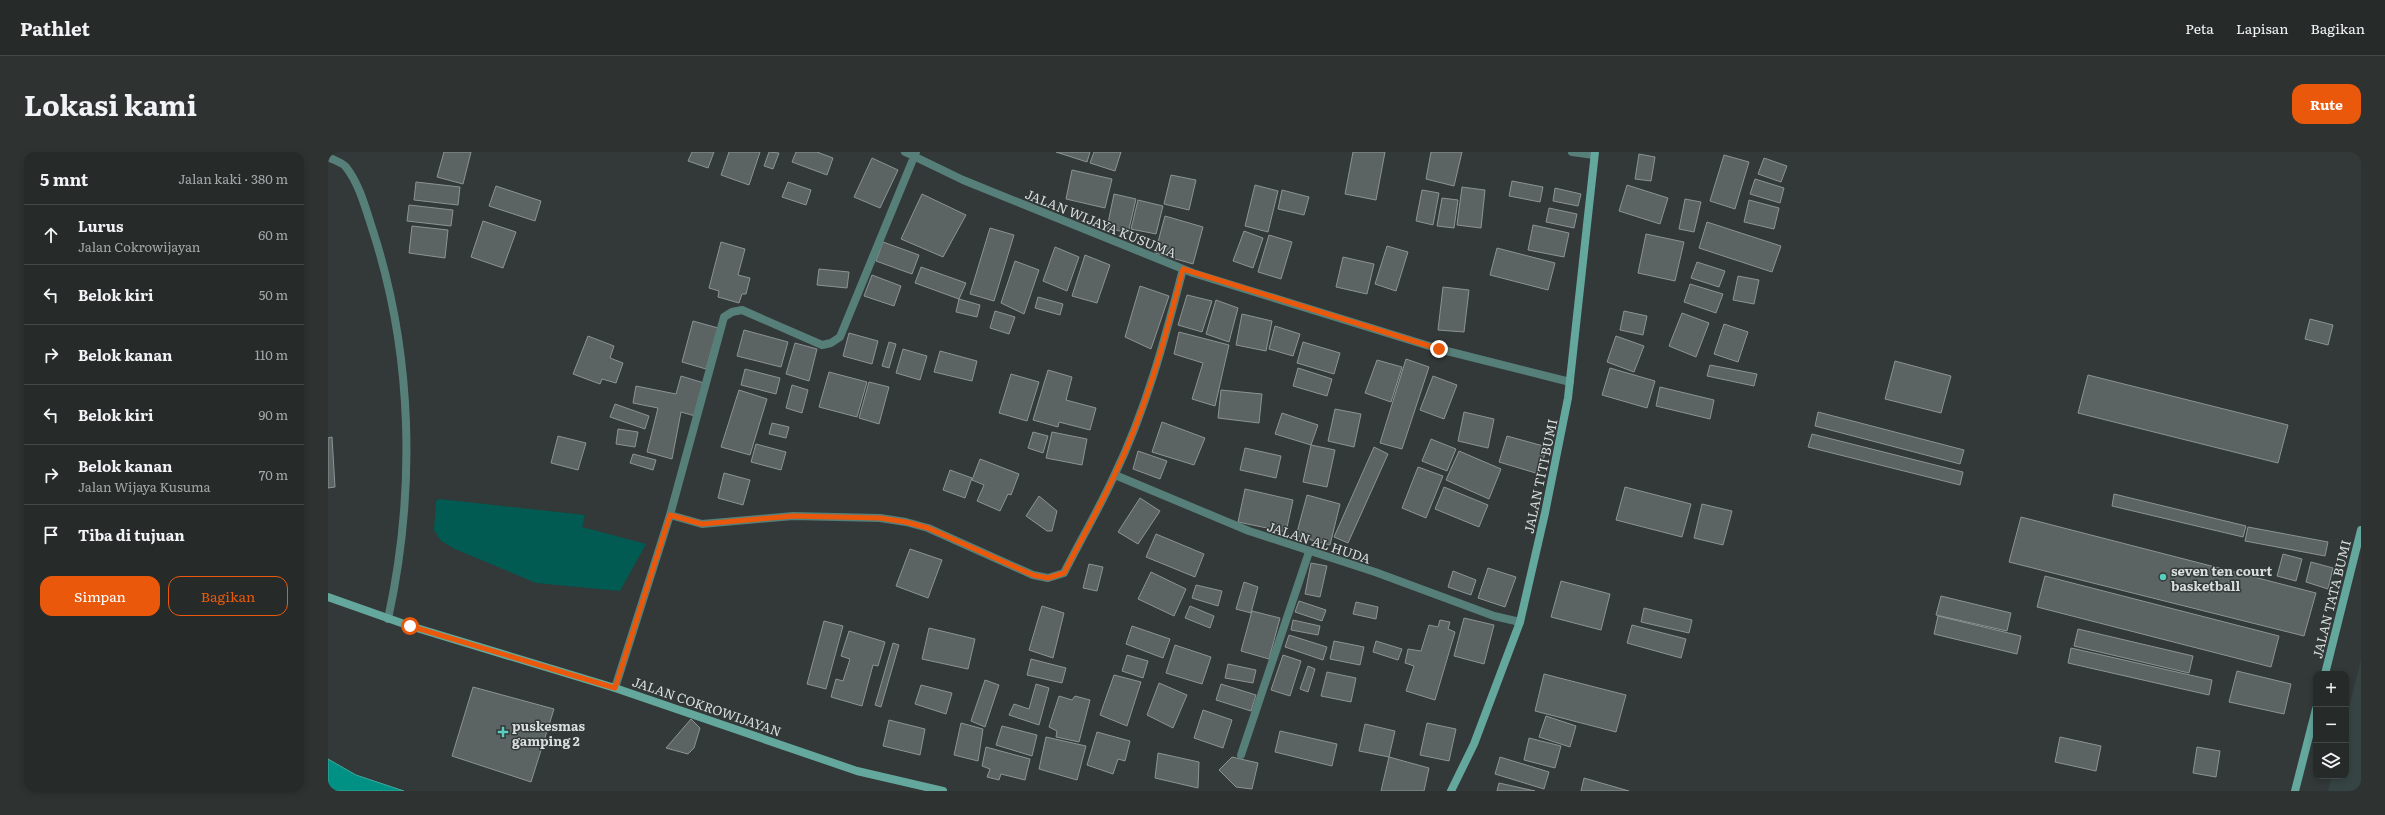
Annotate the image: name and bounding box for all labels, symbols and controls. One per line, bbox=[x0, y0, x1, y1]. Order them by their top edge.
text: Pathlet bbox=[20, 14, 90, 42]
text: Peta bbox=[2185, 18, 2214, 38]
text: Lapisan bbox=[2236, 18, 2289, 38]
text: Bagikan bbox=[2311, 18, 2365, 38]
text: Lokasi kami bbox=[24, 83, 197, 125]
button: Rute bbox=[2292, 84, 2361, 124]
text: 5 mnt bbox=[40, 166, 88, 191]
text: Jalan kaki · 380 m bbox=[178, 169, 288, 188]
street label: JALAN WIJAYA KUSUMA bbox=[1022, 184, 1180, 262]
text: Lurus bbox=[78, 214, 123, 237]
icon: ahead bbox=[40, 224, 62, 246]
text: 60 m bbox=[258, 225, 288, 244]
text: Jalan Cokrowijayan bbox=[78, 237, 200, 256]
text: Belok kiri bbox=[78, 283, 154, 306]
icon: left bbox=[40, 284, 62, 306]
text: 50 m bbox=[259, 285, 288, 304]
route end bbox=[1430, 340, 1448, 358]
text: Belok kanan bbox=[78, 343, 172, 366]
icon: right bbox=[40, 344, 62, 366]
text: 110 m bbox=[255, 345, 288, 364]
text: Belok kiri bbox=[78, 403, 154, 426]
icon: left bbox=[40, 404, 62, 426]
text: 90 m bbox=[258, 405, 288, 424]
street label: JALAN TITI BUMI bbox=[1519, 417, 1561, 535]
text: Belok kanan bbox=[78, 454, 172, 477]
icon: right bbox=[40, 464, 62, 486]
text: 70 m bbox=[259, 465, 288, 484]
text: Jalan Wijaya Kusuma bbox=[78, 477, 211, 496]
street label: JALAN AL HUDA bbox=[1265, 516, 1374, 568]
text: Tiba di tujuan bbox=[78, 523, 185, 546]
icon: arrive bbox=[40, 524, 62, 546]
street label: JALAN TATA BUMI bbox=[2307, 538, 2355, 660]
place label: seven ten court basketball bbox=[2171, 561, 2273, 595]
marker: seven ten court basketball bbox=[2158, 572, 2168, 582]
button: Simpan bbox=[40, 576, 160, 616]
button: Bagikan bbox=[168, 576, 288, 616]
route start bbox=[401, 617, 419, 635]
map controls bbox=[2313, 671, 2349, 779]
button: + bbox=[2313, 671, 2349, 707]
street label: JALAN COKROWIJAYAN bbox=[630, 672, 784, 741]
button: − bbox=[2313, 707, 2349, 743]
place label: puskesmas gamping 2 bbox=[512, 716, 585, 750]
marker: puskesmas gamping 2 bbox=[497, 726, 509, 738]
button: layers bbox=[2313, 743, 2349, 779]

